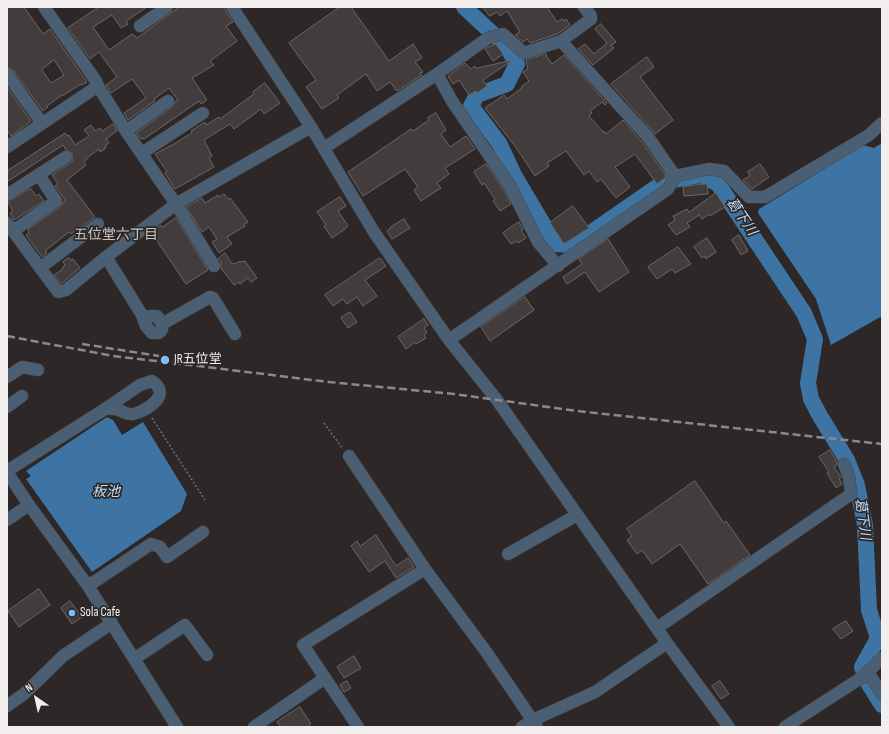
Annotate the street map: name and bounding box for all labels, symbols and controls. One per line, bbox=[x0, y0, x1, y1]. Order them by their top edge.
water label: 葛下川 bbox=[722, 195, 760, 239]
district label: 五位堂六丁目 bbox=[74, 227, 158, 243]
place label: JR五位堂 bbox=[174, 352, 222, 368]
marker: JR五位堂 bbox=[159, 354, 171, 366]
water label: 板池 bbox=[92, 484, 120, 500]
water label: 葛下川 bbox=[851, 497, 873, 541]
place label: Sola Cafe bbox=[80, 605, 120, 621]
marker: Sola Cafe bbox=[67, 608, 77, 618]
north arrow bbox=[16, 678, 56, 718]
text: N bbox=[23, 681, 35, 695]

